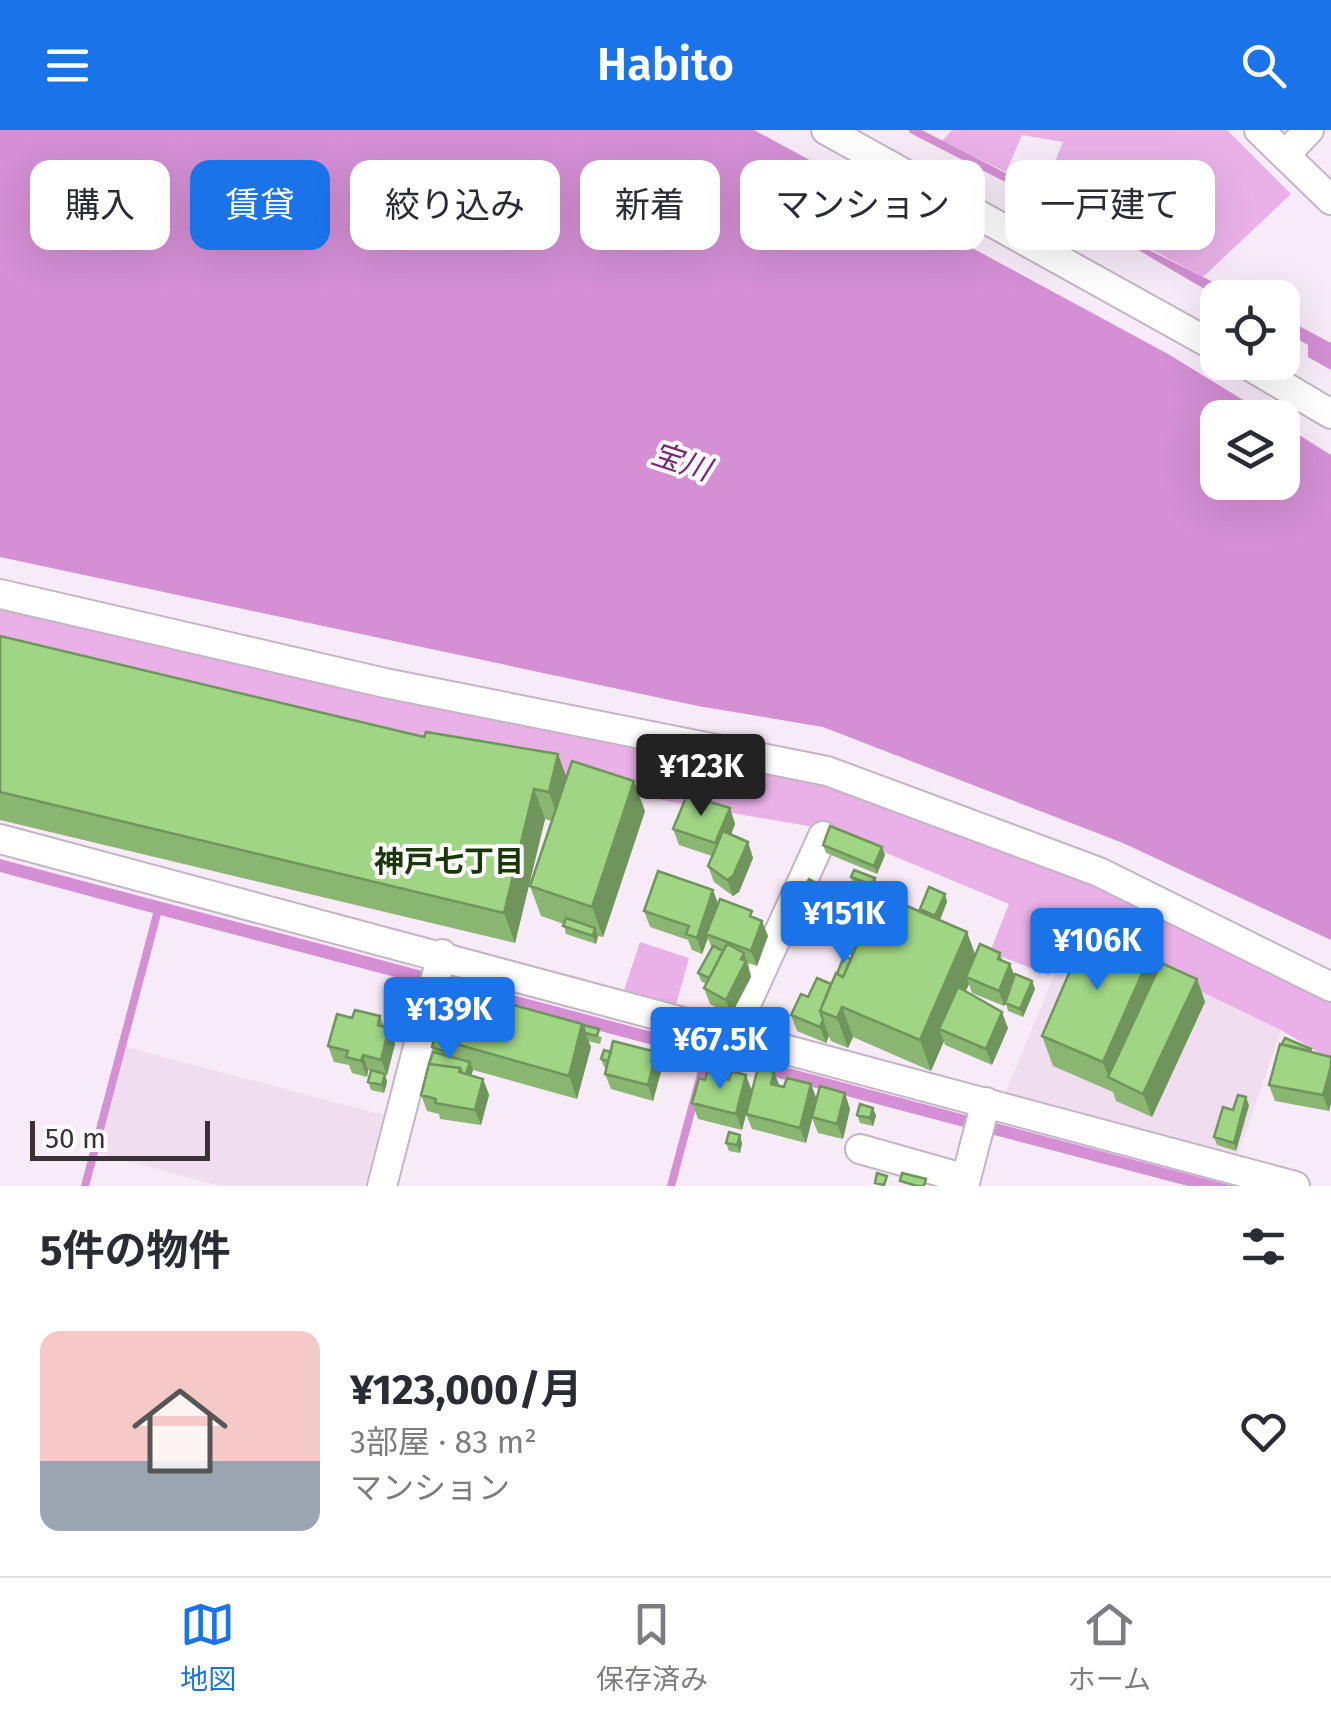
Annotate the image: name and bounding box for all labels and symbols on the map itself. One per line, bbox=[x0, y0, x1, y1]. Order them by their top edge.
water label: 宝川 bbox=[647, 436, 718, 489]
pin: ¥123K bbox=[631, 734, 771, 819]
district label: 神戸七丁目 bbox=[374, 844, 524, 880]
pin: ¥151K bbox=[774, 881, 914, 966]
pin: ¥106K bbox=[1027, 908, 1167, 993]
pin: ¥139K bbox=[379, 977, 519, 1062]
pin: ¥67.5K bbox=[639, 1007, 801, 1092]
scale bar bbox=[30, 1116, 210, 1160]

